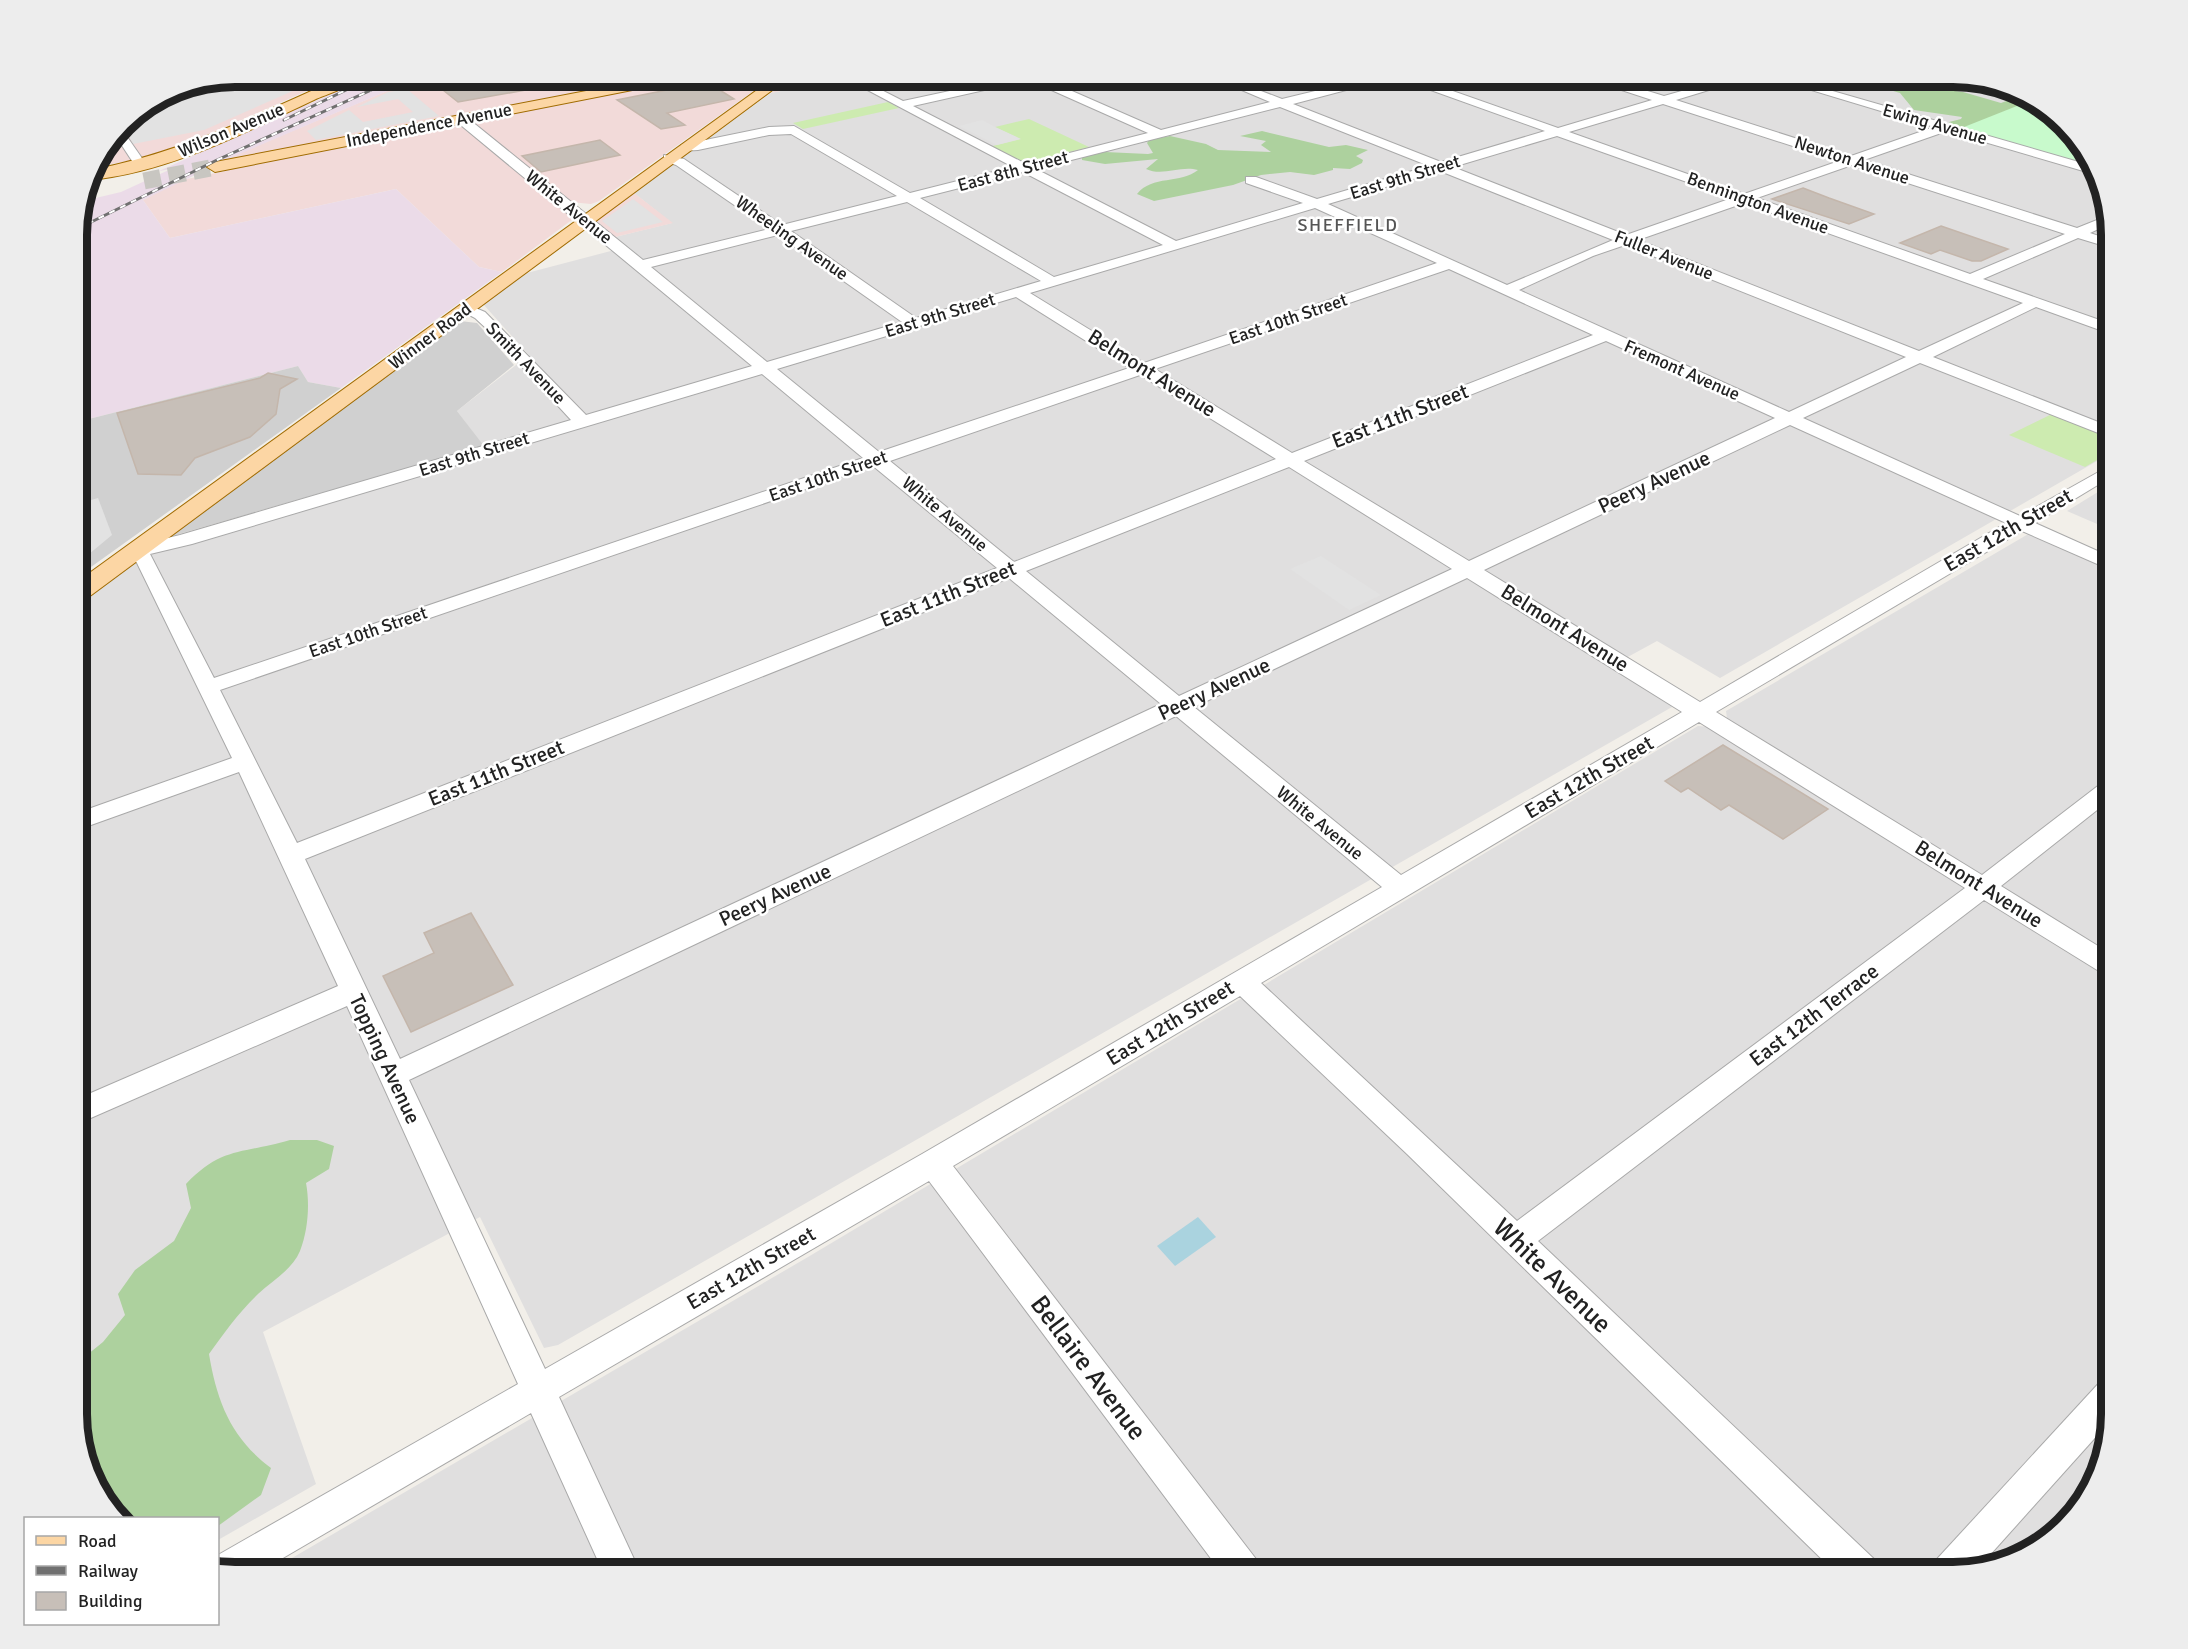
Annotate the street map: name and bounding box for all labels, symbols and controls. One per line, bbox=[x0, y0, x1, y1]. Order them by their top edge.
street label: Wilson Avenue bbox=[175, 98, 287, 162]
street label: Independence Avenue bbox=[344, 98, 514, 152]
street label: Ewing Avenue bbox=[1880, 99, 1990, 149]
street label: Newton Avenue bbox=[1792, 131, 1912, 189]
street label: East 8th Street bbox=[955, 146, 1071, 196]
street label: East 9th Street bbox=[1347, 150, 1463, 204]
street label: White Avenue bbox=[521, 165, 617, 249]
street label: Bennington Avenue bbox=[1684, 167, 1832, 239]
street label: Wheeling Avenue bbox=[731, 191, 853, 285]
district label: SHEFFIELD bbox=[1298, 214, 1398, 236]
street label: Fuller Avenue bbox=[1611, 225, 1717, 285]
street label: East 9th Street bbox=[882, 288, 998, 342]
street label: East 10th Street bbox=[1226, 288, 1350, 350]
street label: Winner Road bbox=[384, 298, 476, 374]
street label: Smith Avenue bbox=[481, 317, 571, 409]
street label: Belmont Avenue bbox=[1083, 323, 1221, 423]
street label: Fremont Avenue bbox=[1621, 335, 1743, 405]
street label: East 11th Street bbox=[1328, 378, 1472, 454]
street label: East 9th Street bbox=[416, 427, 532, 481]
street label: East 10th Street bbox=[766, 445, 890, 507]
street label: Peery Avenue bbox=[1594, 445, 1714, 519]
street label: White Avenue bbox=[898, 472, 992, 556]
street label: East 12th Street bbox=[1939, 483, 2077, 577]
street label: East 11th Street bbox=[876, 555, 1020, 633]
street label: Belmont Avenue bbox=[1496, 578, 1634, 678]
street label: East 10th Street bbox=[306, 601, 430, 663]
street label: Peery Avenue bbox=[1154, 652, 1274, 726]
street label: East 12th Street bbox=[1520, 730, 1658, 824]
street label: East 11th Street bbox=[424, 734, 568, 812]
street label: White Avenue bbox=[1272, 781, 1368, 865]
street label: Belmont Avenue bbox=[1910, 834, 2048, 934]
street label: Peery Avenue bbox=[715, 858, 835, 932]
street label: East 12th Terrace bbox=[1744, 958, 1884, 1072]
street label: East 12th Street bbox=[1101, 975, 1239, 1071]
street label: Topping Avenue bbox=[344, 990, 426, 1128]
street label: White Avenue bbox=[1486, 1212, 1618, 1340]
street label: East 12th Street bbox=[682, 1221, 820, 1315]
street label: Bellaire Avenue bbox=[1023, 1289, 1153, 1447]
legend bbox=[24, 1517, 219, 1625]
text: Road bbox=[78, 1530, 117, 1552]
text: Railway bbox=[78, 1560, 139, 1582]
text: Building bbox=[78, 1590, 142, 1612]

